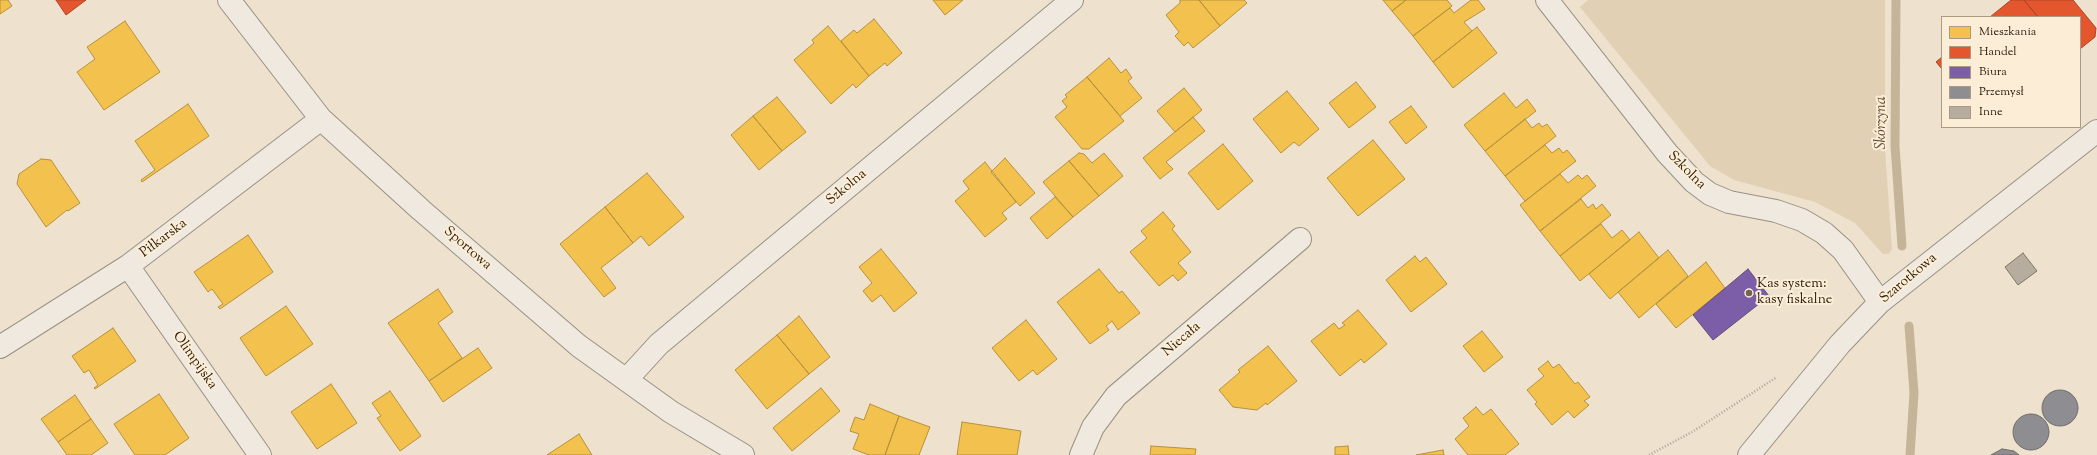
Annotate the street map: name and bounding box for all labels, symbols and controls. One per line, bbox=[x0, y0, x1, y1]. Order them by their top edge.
legend bbox=[1941, 16, 2081, 128]
text: Mieszkania bbox=[1979, 23, 2036, 41]
text: Handel bbox=[1979, 43, 2017, 61]
text: Biura bbox=[1979, 63, 2007, 81]
text: Przemysł bbox=[1979, 83, 2024, 101]
water label: Skórzyna bbox=[1873, 96, 1891, 150]
text: Inne bbox=[1979, 103, 2003, 121]
street label: Szkolna bbox=[1663, 148, 1709, 194]
street label: Szkolna bbox=[824, 166, 870, 210]
street label: Piłkarska bbox=[137, 216, 191, 262]
street label: Sportowa bbox=[440, 224, 494, 274]
street label: Szarotkowa bbox=[1877, 250, 1941, 308]
place label: Kas system: kasy fiskalne bbox=[1757, 277, 1832, 310]
marker: Kas system: kasy fiskalne bbox=[1744, 288, 1754, 298]
street label: Niecała bbox=[1159, 319, 1205, 361]
street label: Olimpijska bbox=[168, 329, 220, 393]

